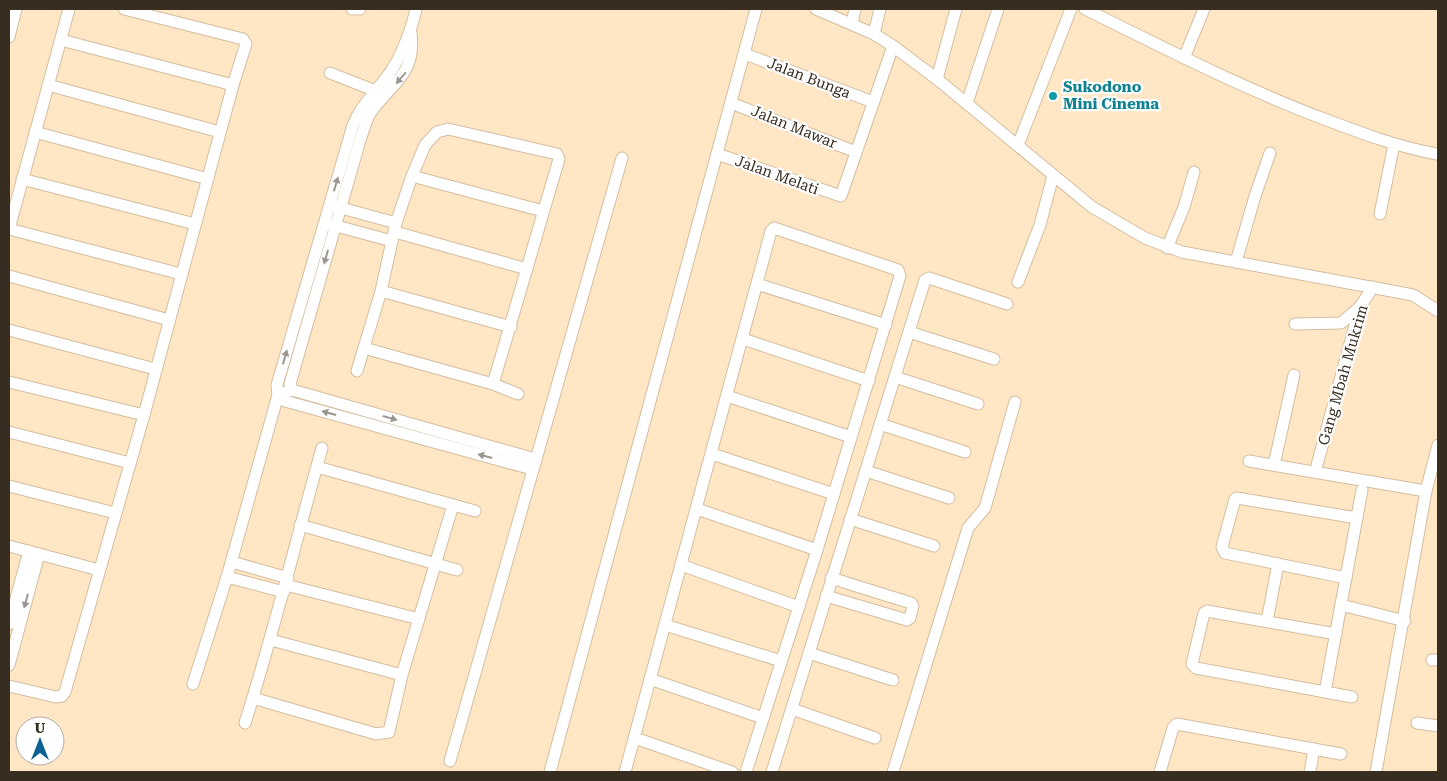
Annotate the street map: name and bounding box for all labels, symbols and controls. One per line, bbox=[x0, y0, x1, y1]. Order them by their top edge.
street label: Jalan Bunga bbox=[765, 54, 853, 102]
one-way arrow bbox=[395, 71, 406, 84]
place label: Sukodono Mini Cinema bbox=[1063, 78, 1159, 113]
marker: Sukodono Mini Cinema bbox=[1047, 90, 1059, 102]
street label: Jalan Mawar bbox=[748, 102, 840, 152]
street label: Jalan Melati bbox=[733, 152, 821, 199]
one-way arrow bbox=[332, 177, 340, 192]
one-way arrow bbox=[322, 250, 330, 265]
street label: Gang Mbah Mukrim bbox=[1314, 302, 1372, 447]
one-way arrow bbox=[282, 349, 290, 364]
one-way arrow bbox=[321, 409, 336, 417]
one-way arrow bbox=[382, 414, 397, 422]
one-way arrow bbox=[478, 452, 493, 460]
one-way arrow bbox=[22, 594, 30, 609]
north arrow bbox=[15, 716, 65, 766]
text: U bbox=[35, 720, 46, 736]

